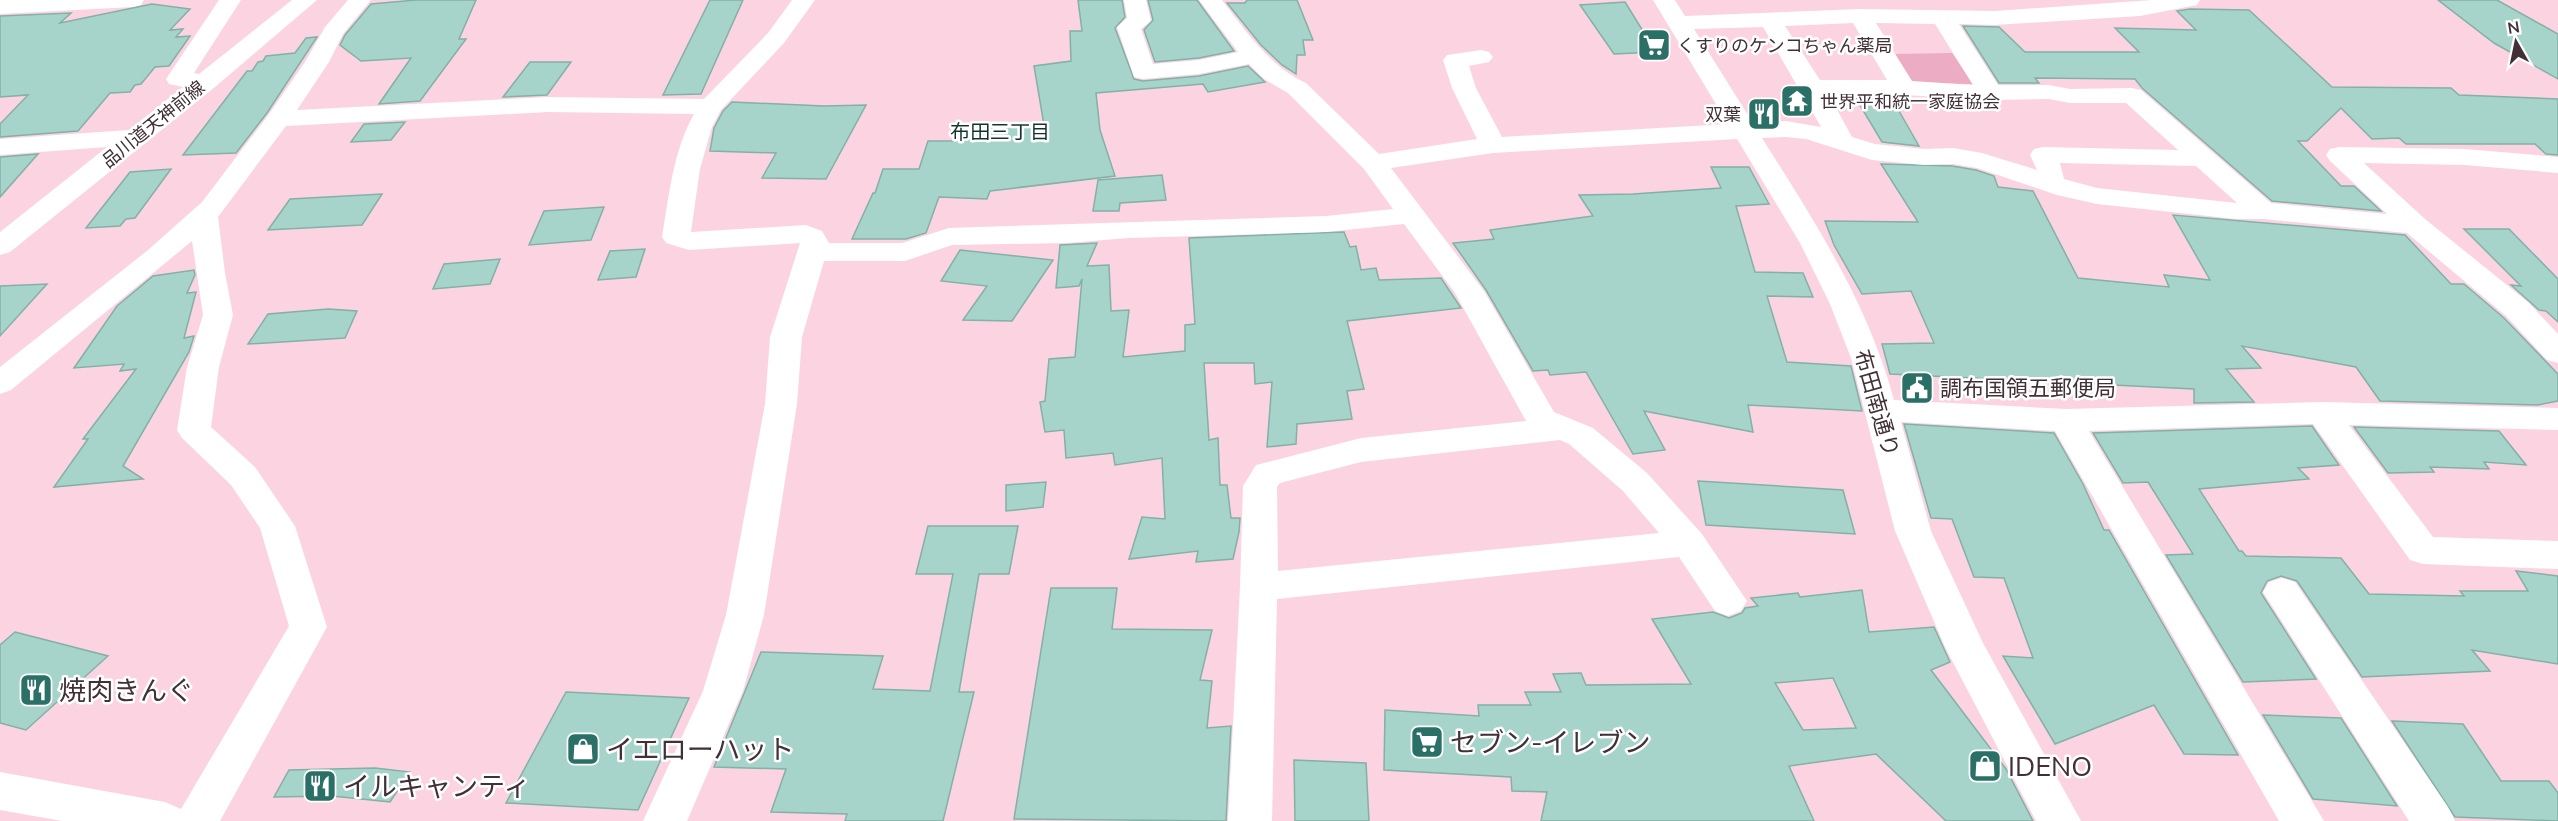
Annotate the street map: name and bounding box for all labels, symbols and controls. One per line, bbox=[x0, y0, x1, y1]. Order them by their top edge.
north arrow bbox=[2486, 12, 2546, 72]
text: N bbox=[2506, 16, 2521, 38]
supermarket icon: くすりのケンコちゃん薬局 bbox=[1636, 27, 1672, 63]
place label: くすりのケンコちゃん薬局 bbox=[1677, 34, 1892, 57]
street label: 品川道天神前線 bbox=[97, 75, 209, 173]
temple icon: 世界平和統一家庭協会 bbox=[1779, 83, 1815, 119]
place label: 世界平和統一家庭協会 bbox=[1820, 90, 2000, 113]
restaurant icon: 双葉 bbox=[1746, 96, 1782, 132]
place label: 双葉 bbox=[1705, 103, 1741, 126]
district label: 布田三丁目 bbox=[950, 119, 1050, 144]
street label: 布田南通り bbox=[1848, 346, 1906, 460]
public building icon: 調布国領五郵便局 bbox=[1899, 370, 1935, 406]
place label: 調布国領五郵便局 bbox=[1940, 374, 2116, 402]
restaurant icon: 焼肉きんぐ bbox=[18, 672, 54, 708]
place label: 焼肉きんぐ bbox=[59, 673, 194, 707]
supermarket icon: セブン-イレブン bbox=[1409, 724, 1445, 760]
place label: セブン-イレブン bbox=[1450, 725, 1651, 759]
shop icon: イエローハット bbox=[565, 731, 601, 767]
place label: イエローハット bbox=[606, 732, 794, 766]
shop icon: IDENO bbox=[1967, 748, 2003, 784]
place label: IDENO bbox=[2008, 749, 2092, 783]
restaurant icon: イルキャンティ bbox=[302, 768, 338, 804]
place label: イルキャンティ bbox=[343, 769, 530, 803]

